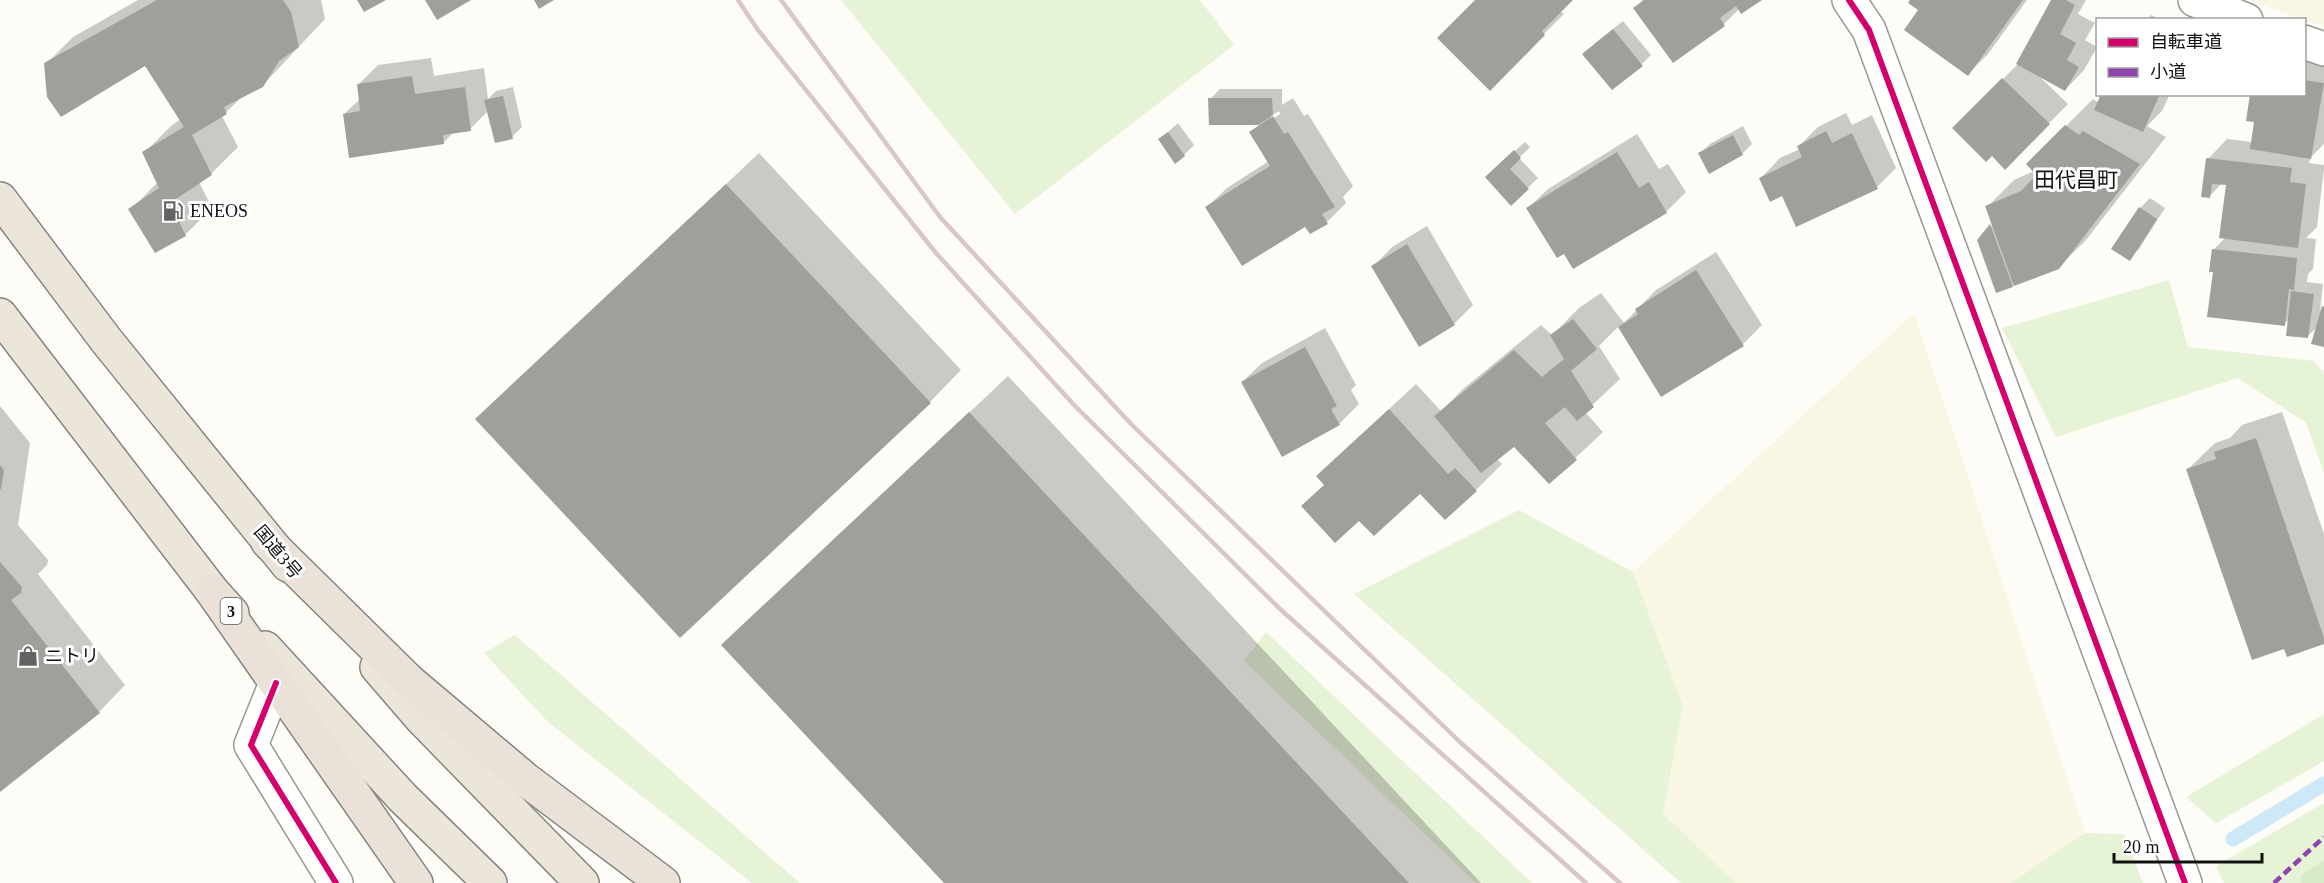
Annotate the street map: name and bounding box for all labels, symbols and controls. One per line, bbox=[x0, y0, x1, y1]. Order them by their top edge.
legend bbox=[2096, 18, 2306, 96]
text: 自転車道 bbox=[2150, 32, 2222, 52]
text: 小道 bbox=[2150, 62, 2186, 82]
district label: 田代昌町 bbox=[2034, 168, 2118, 192]
fuel station icon: ENEOS bbox=[161, 199, 185, 223]
place label: ENEOS bbox=[190, 201, 248, 221]
street label: 国道3号 bbox=[250, 521, 306, 583]
road number: 3 bbox=[220, 598, 242, 624]
shop icon: ニトリ bbox=[16, 644, 40, 668]
place label: ニトリ bbox=[45, 646, 99, 666]
scale bar bbox=[2114, 826, 2262, 864]
text: 20 m bbox=[2123, 837, 2160, 857]

